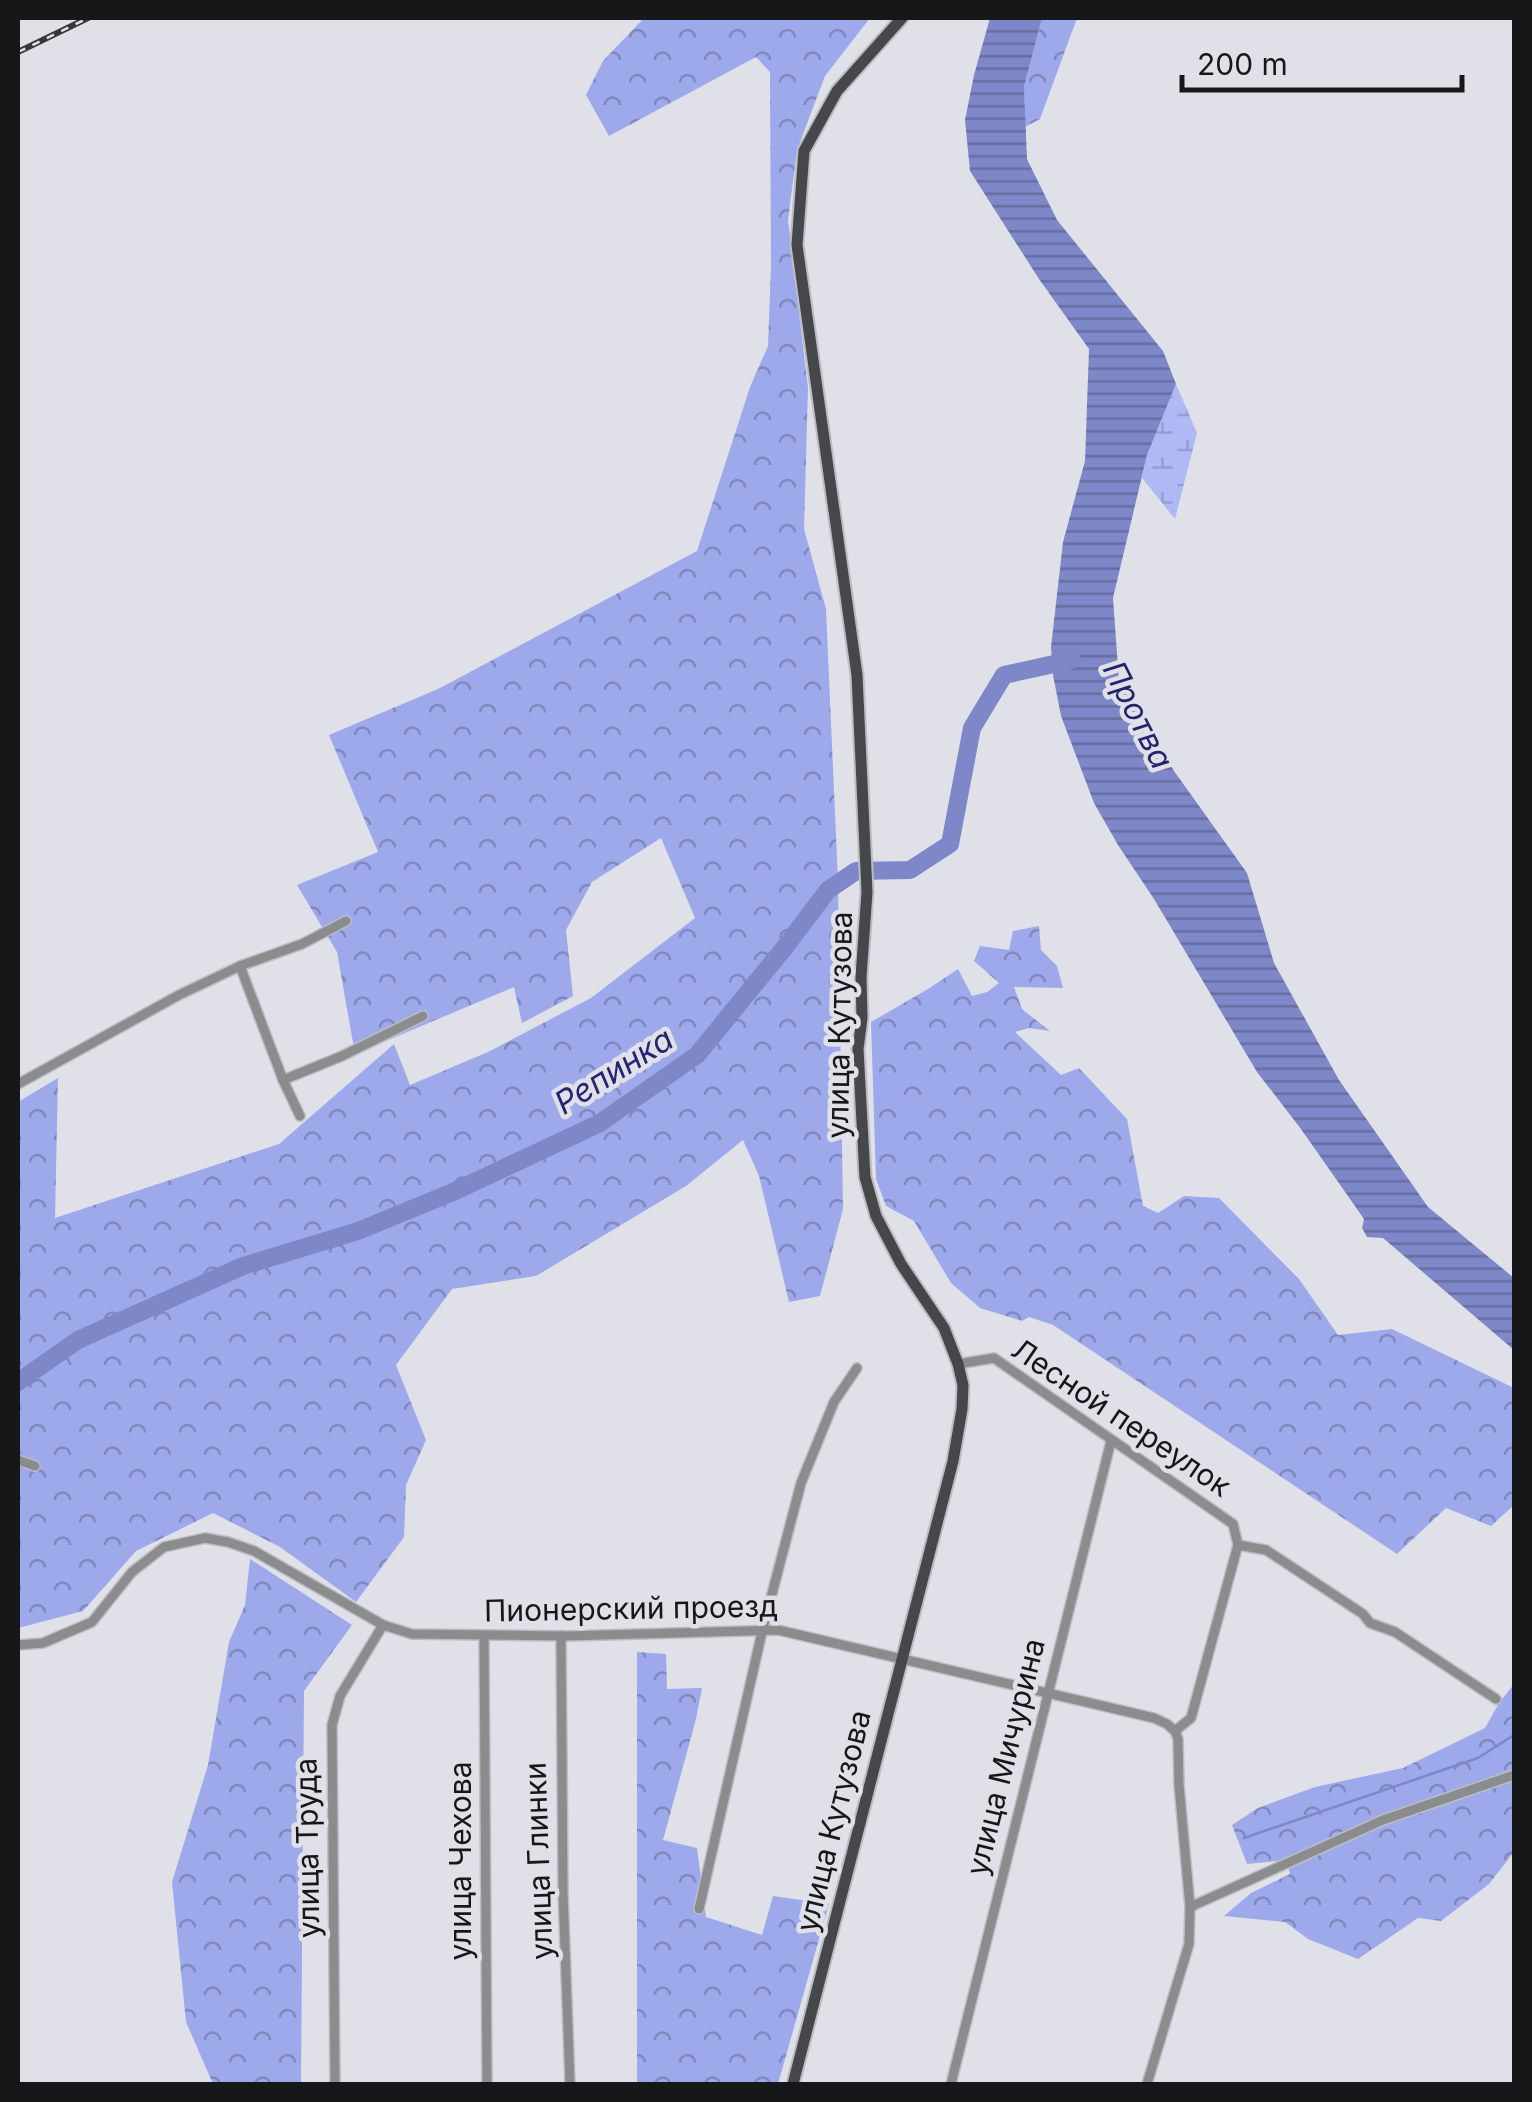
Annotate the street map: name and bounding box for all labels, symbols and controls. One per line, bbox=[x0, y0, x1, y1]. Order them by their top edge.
scale bar bbox=[1182, 30, 1462, 92]
text: 200 m bbox=[1197, 46, 1288, 82]
water label: Протва bbox=[1095, 654, 1182, 775]
street label: улица Кутузова bbox=[819, 911, 859, 1139]
water label: Репинка bbox=[547, 1019, 680, 1122]
street label: Лесной переулок bbox=[1005, 1331, 1238, 1504]
street label: Пионерский проезд bbox=[484, 1587, 778, 1629]
street label: улица Мичурина bbox=[958, 1635, 1052, 1879]
street label: улица Кутузова bbox=[788, 1706, 878, 1935]
street label: улица Труда bbox=[287, 1758, 327, 1938]
street label: улица Чехова bbox=[442, 1762, 478, 1961]
street label: улица Глинки bbox=[517, 1762, 559, 1961]

